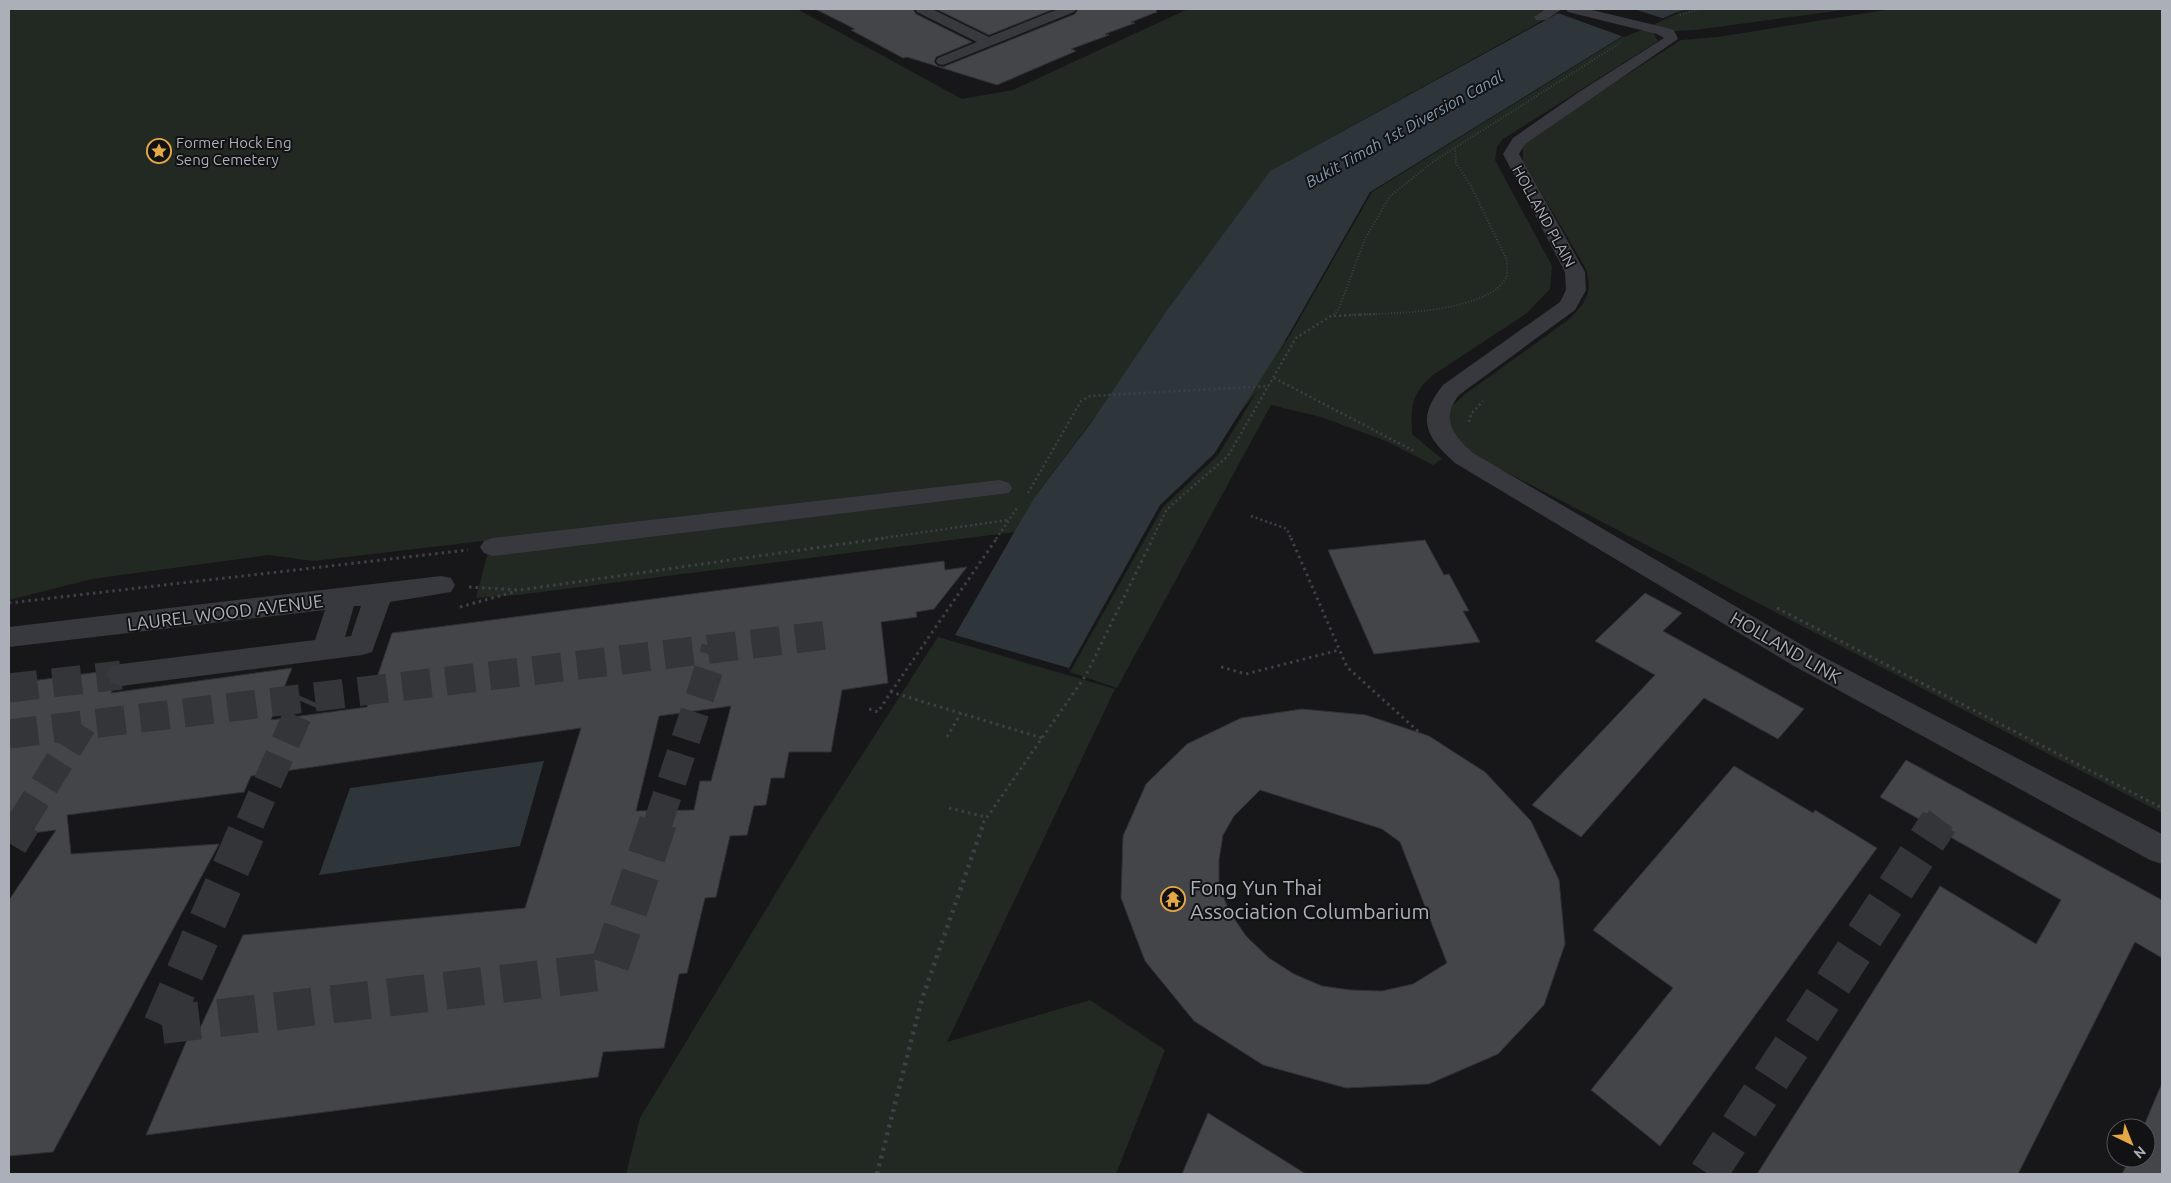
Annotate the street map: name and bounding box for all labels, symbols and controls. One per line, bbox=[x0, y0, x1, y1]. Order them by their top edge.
water label: Bukit Timah 1st Diversion Canal bbox=[1302, 67, 1506, 191]
place label: Former Hock Eng Seng Cemetery bbox=[176, 134, 292, 168]
place icon: Former Hock Eng Seng Cemetery bbox=[146, 138, 172, 164]
street label: HOLLAND PLAIN bbox=[1509, 162, 1579, 270]
street label: LAUREL WOOD AVENUE bbox=[126, 590, 324, 634]
street label: HOLLAND LINK bbox=[1727, 607, 1845, 687]
place label: Fong Yun Thai Association Columbarium bbox=[1190, 875, 1430, 923]
temple icon: Fong Yun Thai Association Columbarium bbox=[1160, 886, 1186, 912]
north arrow bbox=[2106, 1118, 2156, 1168]
text: N bbox=[2131, 1143, 2149, 1162]

